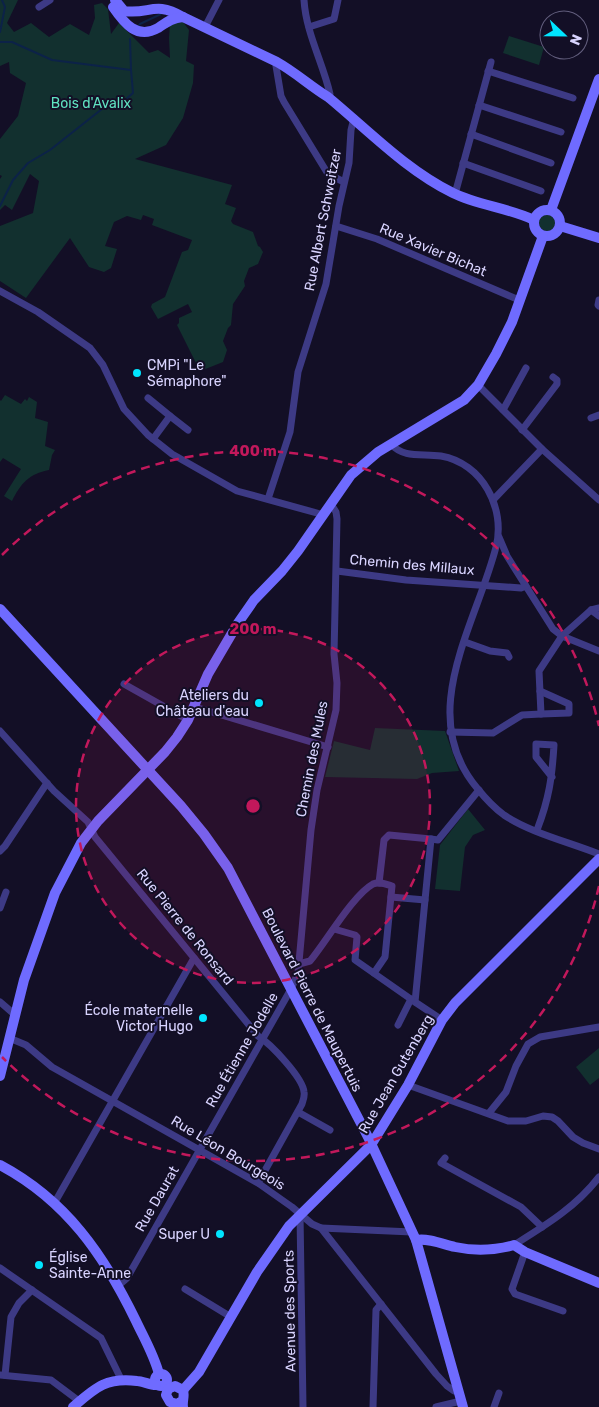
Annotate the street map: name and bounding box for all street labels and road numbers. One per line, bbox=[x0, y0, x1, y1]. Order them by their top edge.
street label: Rue Albert Schweitzer bbox=[301, 147, 345, 293]
street label: Rue Xavier Bichat bbox=[377, 220, 490, 280]
street label: Chemin des Millaux bbox=[349, 551, 476, 579]
street label: Chemin des Mules bbox=[292, 699, 332, 819]
street label: Rue Pierre de Ronsard bbox=[133, 866, 237, 988]
street label: Boulevard Pierre de Maupertuis bbox=[258, 905, 366, 1095]
street label: Rue Étienne Jodelle bbox=[201, 989, 282, 1110]
street label: Rue Jean Gutenberg bbox=[355, 1011, 437, 1137]
street label: Rue Léon Bourgeois bbox=[168, 1112, 288, 1194]
street label: Rue Daurat bbox=[131, 1163, 183, 1235]
street label: Avenue des Sports bbox=[280, 1250, 300, 1372]

